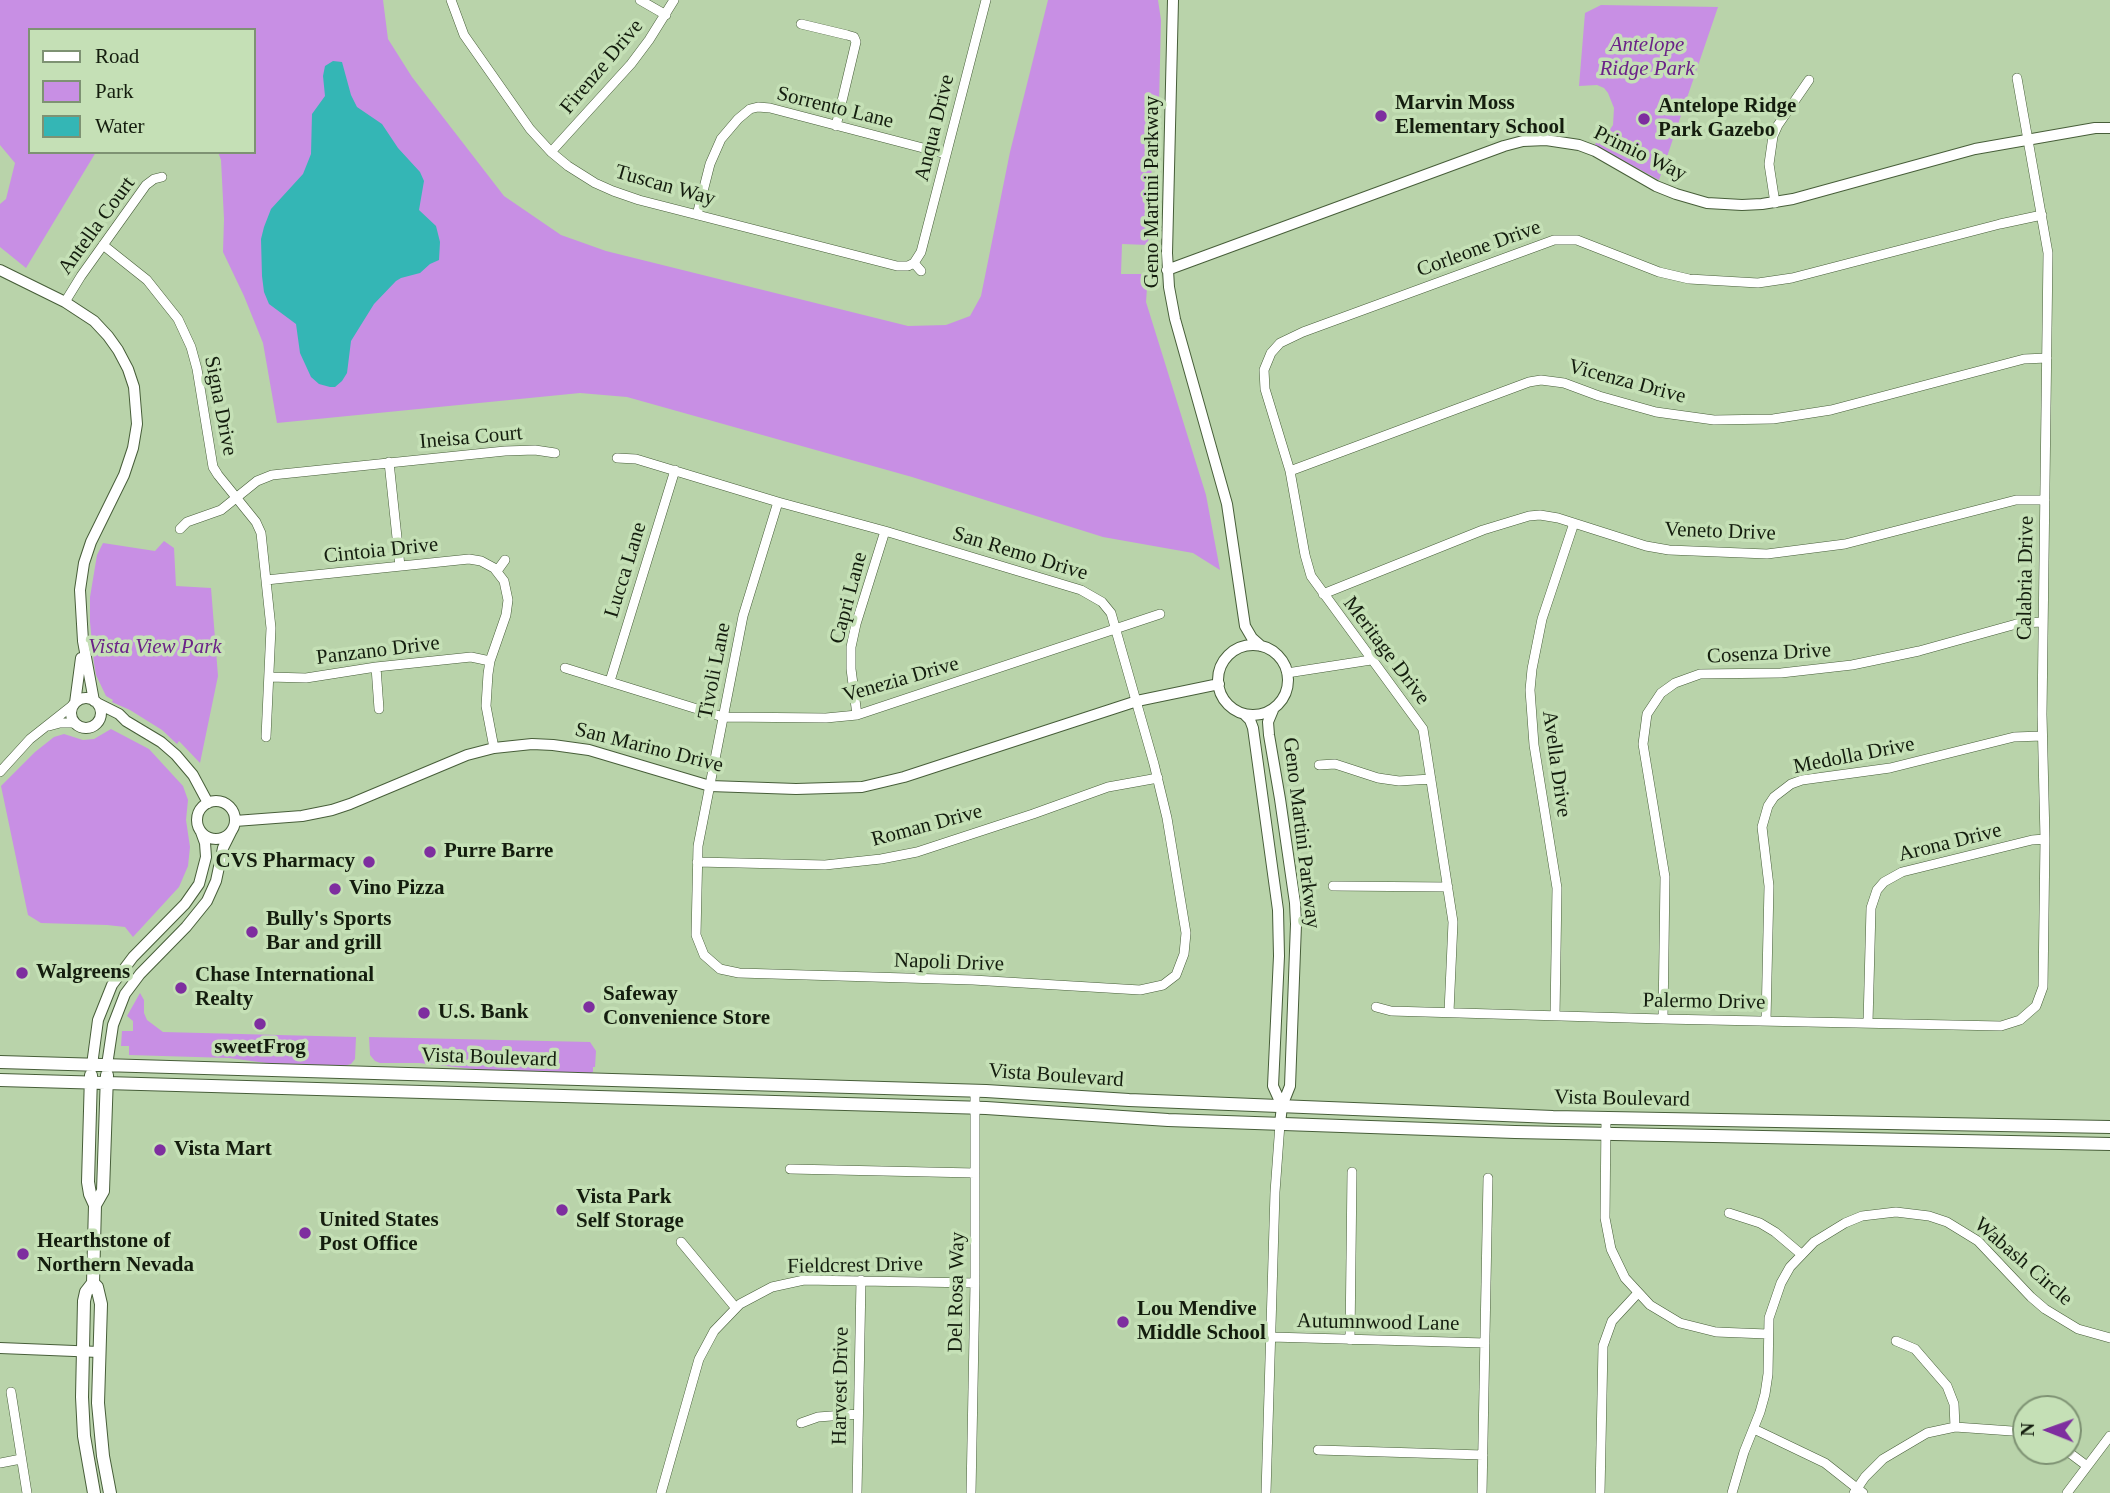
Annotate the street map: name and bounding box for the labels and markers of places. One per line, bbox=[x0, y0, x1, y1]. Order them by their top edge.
place label: Marvin Moss Elementary School bbox=[1395, 91, 1565, 141]
place label: Antelope Ridge Park Gazebo bbox=[1658, 94, 1796, 144]
marker: Marvin Moss Elementary School bbox=[1373, 108, 1389, 124]
marker: Antelope Ridge Park Gazebo bbox=[1636, 111, 1652, 127]
place label: Purre Barre bbox=[444, 839, 553, 865]
marker: Purre Barre bbox=[422, 844, 438, 860]
place label: CVS Pharmacy bbox=[216, 849, 355, 875]
marker: CVS Pharmacy bbox=[361, 854, 377, 870]
place label: Vino Pizza bbox=[349, 876, 444, 902]
marker: Vino Pizza bbox=[327, 881, 343, 897]
place label: Bully's Sports Bar and grill bbox=[266, 907, 391, 957]
marker: Bully's Sports Bar and grill bbox=[244, 924, 260, 940]
place label: Walgreens bbox=[36, 960, 130, 986]
place label: Chase International Realty bbox=[195, 963, 374, 1013]
marker: Walgreens bbox=[14, 965, 30, 981]
marker: Chase International Realty bbox=[173, 980, 189, 996]
place label: Safeway Convenience Store bbox=[603, 982, 770, 1032]
marker: Safeway Convenience Store bbox=[581, 999, 597, 1015]
place label: U.S. Bank bbox=[438, 1000, 528, 1026]
marker: U.S. Bank bbox=[416, 1005, 432, 1021]
marker: sweetFrog bbox=[252, 1016, 268, 1032]
place label: sweetFrog bbox=[214, 1035, 306, 1061]
place label: Vista Mart bbox=[174, 1137, 272, 1163]
marker: Vista Mart bbox=[152, 1142, 168, 1158]
place label: Vista Park Self Storage bbox=[576, 1185, 684, 1235]
marker: Vista Park Self Storage bbox=[554, 1202, 570, 1218]
place label: United States Post Office bbox=[319, 1208, 439, 1258]
marker: United States Post Office bbox=[297, 1225, 313, 1241]
place label: Hearthstone of Northern Nevada bbox=[37, 1229, 194, 1279]
marker: Hearthstone of Northern Nevada bbox=[15, 1246, 31, 1262]
place label: Lou Mendive Middle School bbox=[1137, 1297, 1266, 1347]
marker: Lou Mendive Middle School bbox=[1115, 1314, 1131, 1330]

